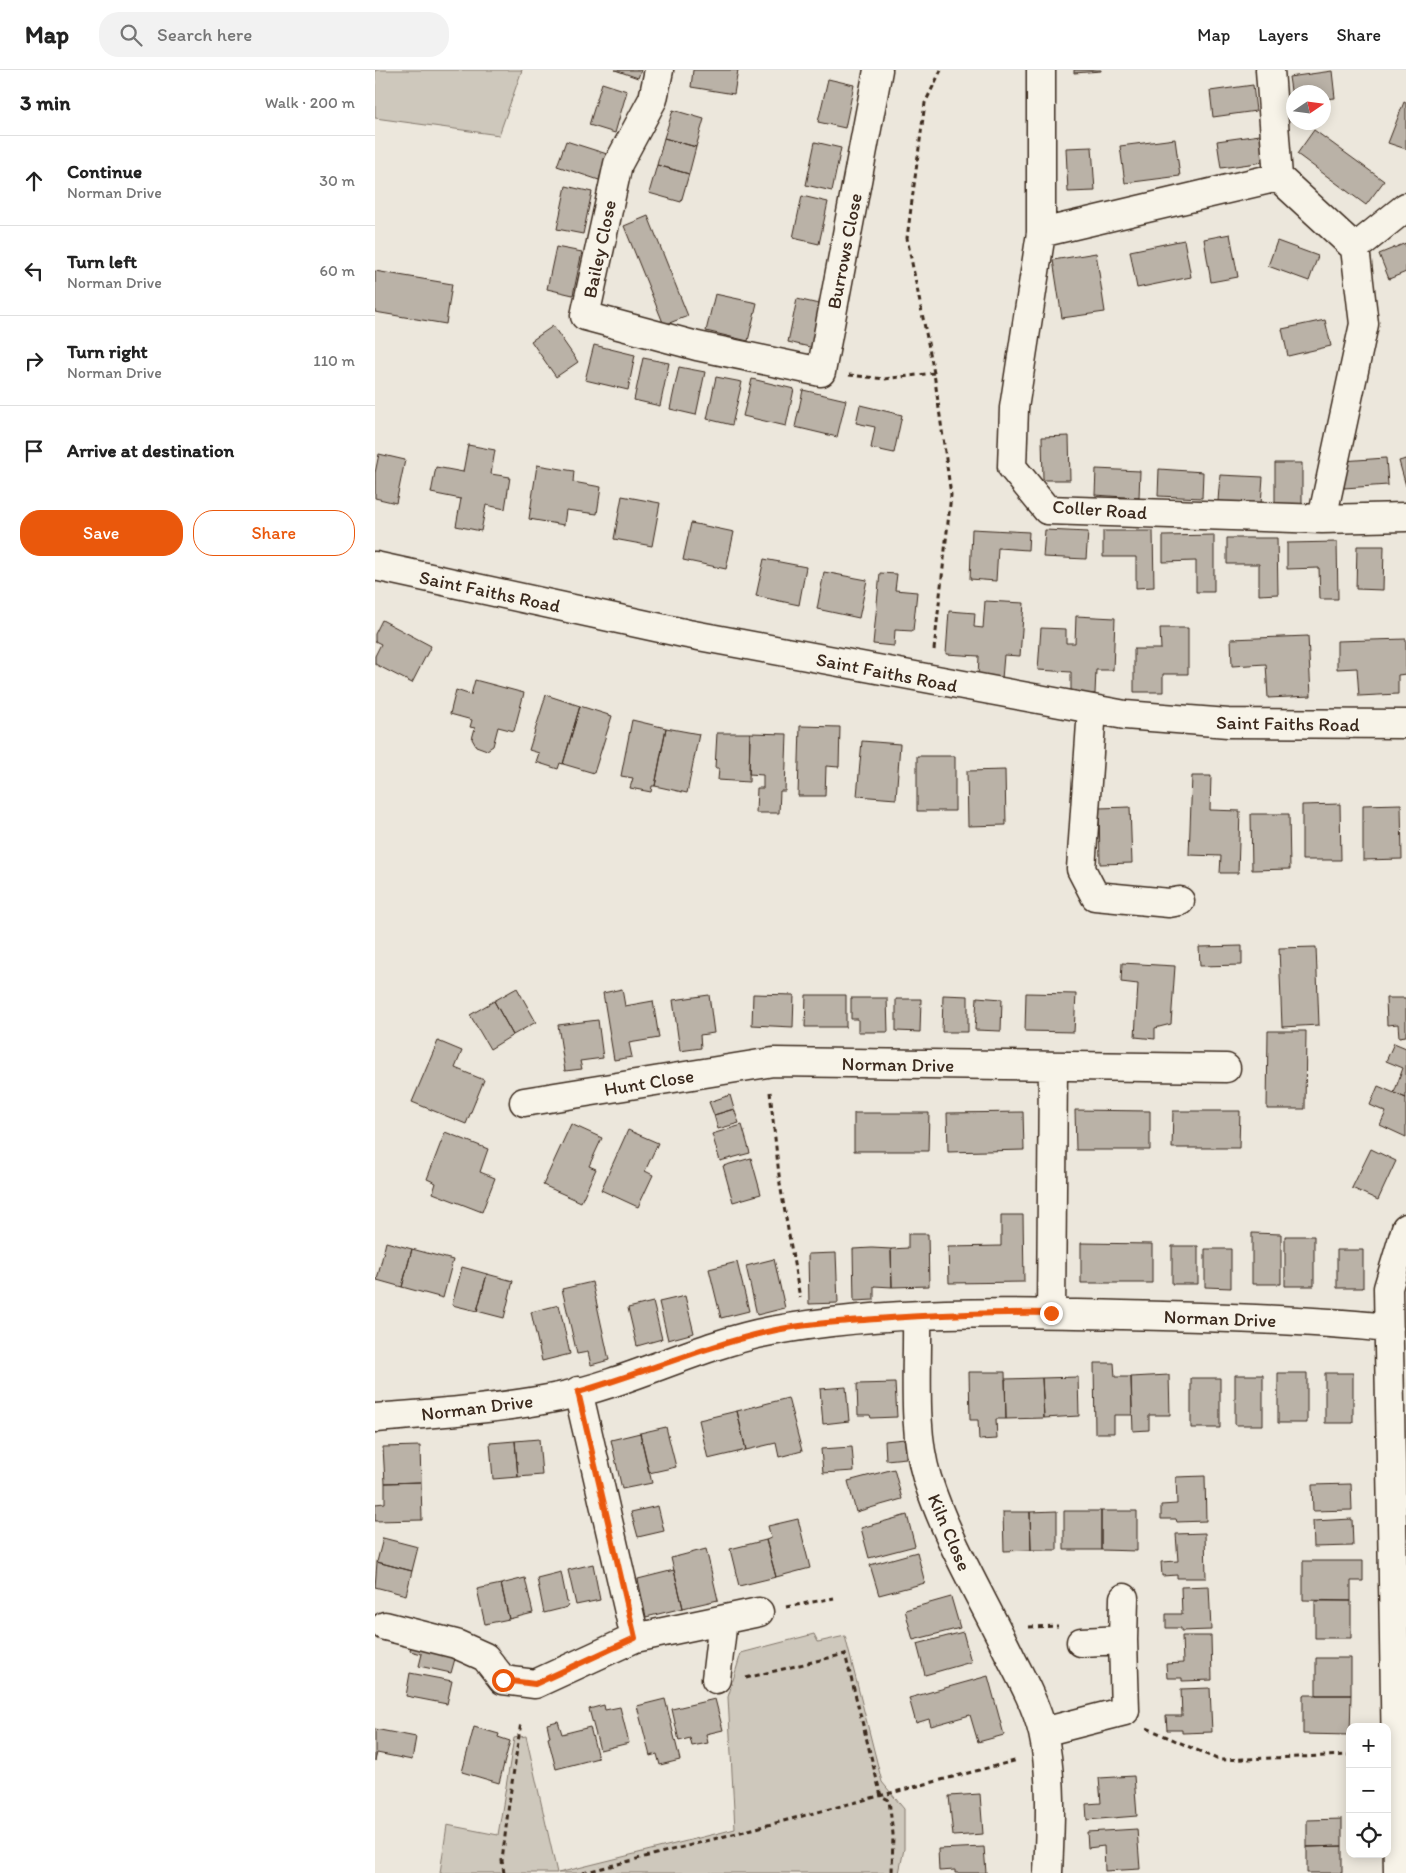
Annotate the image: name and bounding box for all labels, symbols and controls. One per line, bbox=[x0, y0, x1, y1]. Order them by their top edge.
search box bbox=[99, 12, 449, 57]
text: Map bbox=[25, 20, 69, 49]
icon: search bbox=[117, 21, 145, 49]
text: Search here bbox=[157, 23, 252, 46]
text: Map bbox=[1197, 24, 1230, 46]
text: Layers bbox=[1258, 24, 1308, 46]
text: Share bbox=[1336, 24, 1381, 46]
north arrow bbox=[1286, 85, 1331, 130]
text: 3 min bbox=[20, 90, 70, 115]
text: Walk · 200 m bbox=[265, 93, 355, 112]
text: Continue bbox=[67, 160, 142, 183]
icon: ahead bbox=[20, 167, 48, 195]
text: 30 m bbox=[319, 171, 355, 190]
text: Norman Drive bbox=[67, 183, 162, 202]
street label: Burrows Close bbox=[822, 191, 867, 311]
street label: Bailey Close bbox=[578, 198, 621, 300]
text: Turn left bbox=[67, 250, 137, 273]
icon: left bbox=[20, 257, 48, 285]
text: 60 m bbox=[320, 261, 355, 280]
text: Norman Drive bbox=[67, 273, 162, 292]
text: Turn right bbox=[67, 340, 148, 363]
icon: right bbox=[20, 347, 48, 375]
text: 110 m bbox=[313, 351, 355, 370]
text: Norman Drive bbox=[67, 363, 162, 382]
icon: arrive bbox=[20, 437, 48, 465]
text: Arrive at destination bbox=[67, 439, 234, 462]
street label: Coller Road bbox=[1052, 495, 1149, 524]
button: Save bbox=[20, 510, 183, 556]
button: Share bbox=[193, 510, 355, 556]
street label: Saint Faiths Road bbox=[417, 565, 563, 618]
street label: Saint Faiths Road bbox=[814, 648, 960, 698]
street label: Saint Faiths Road bbox=[1216, 711, 1361, 736]
street label: Norman Drive bbox=[841, 1052, 954, 1077]
street label: Hunt Close bbox=[603, 1064, 696, 1101]
route end bbox=[1040, 1302, 1063, 1325]
street label: Norman Drive bbox=[1163, 1305, 1277, 1332]
street label: Norman Drive bbox=[420, 1389, 534, 1426]
street label: Kiln Close bbox=[923, 1490, 976, 1574]
route start bbox=[492, 1669, 515, 1692]
map controls bbox=[1346, 1723, 1391, 1858]
button: + bbox=[1346, 1723, 1391, 1768]
button: − bbox=[1346, 1768, 1391, 1813]
button: locate bbox=[1346, 1813, 1391, 1858]

